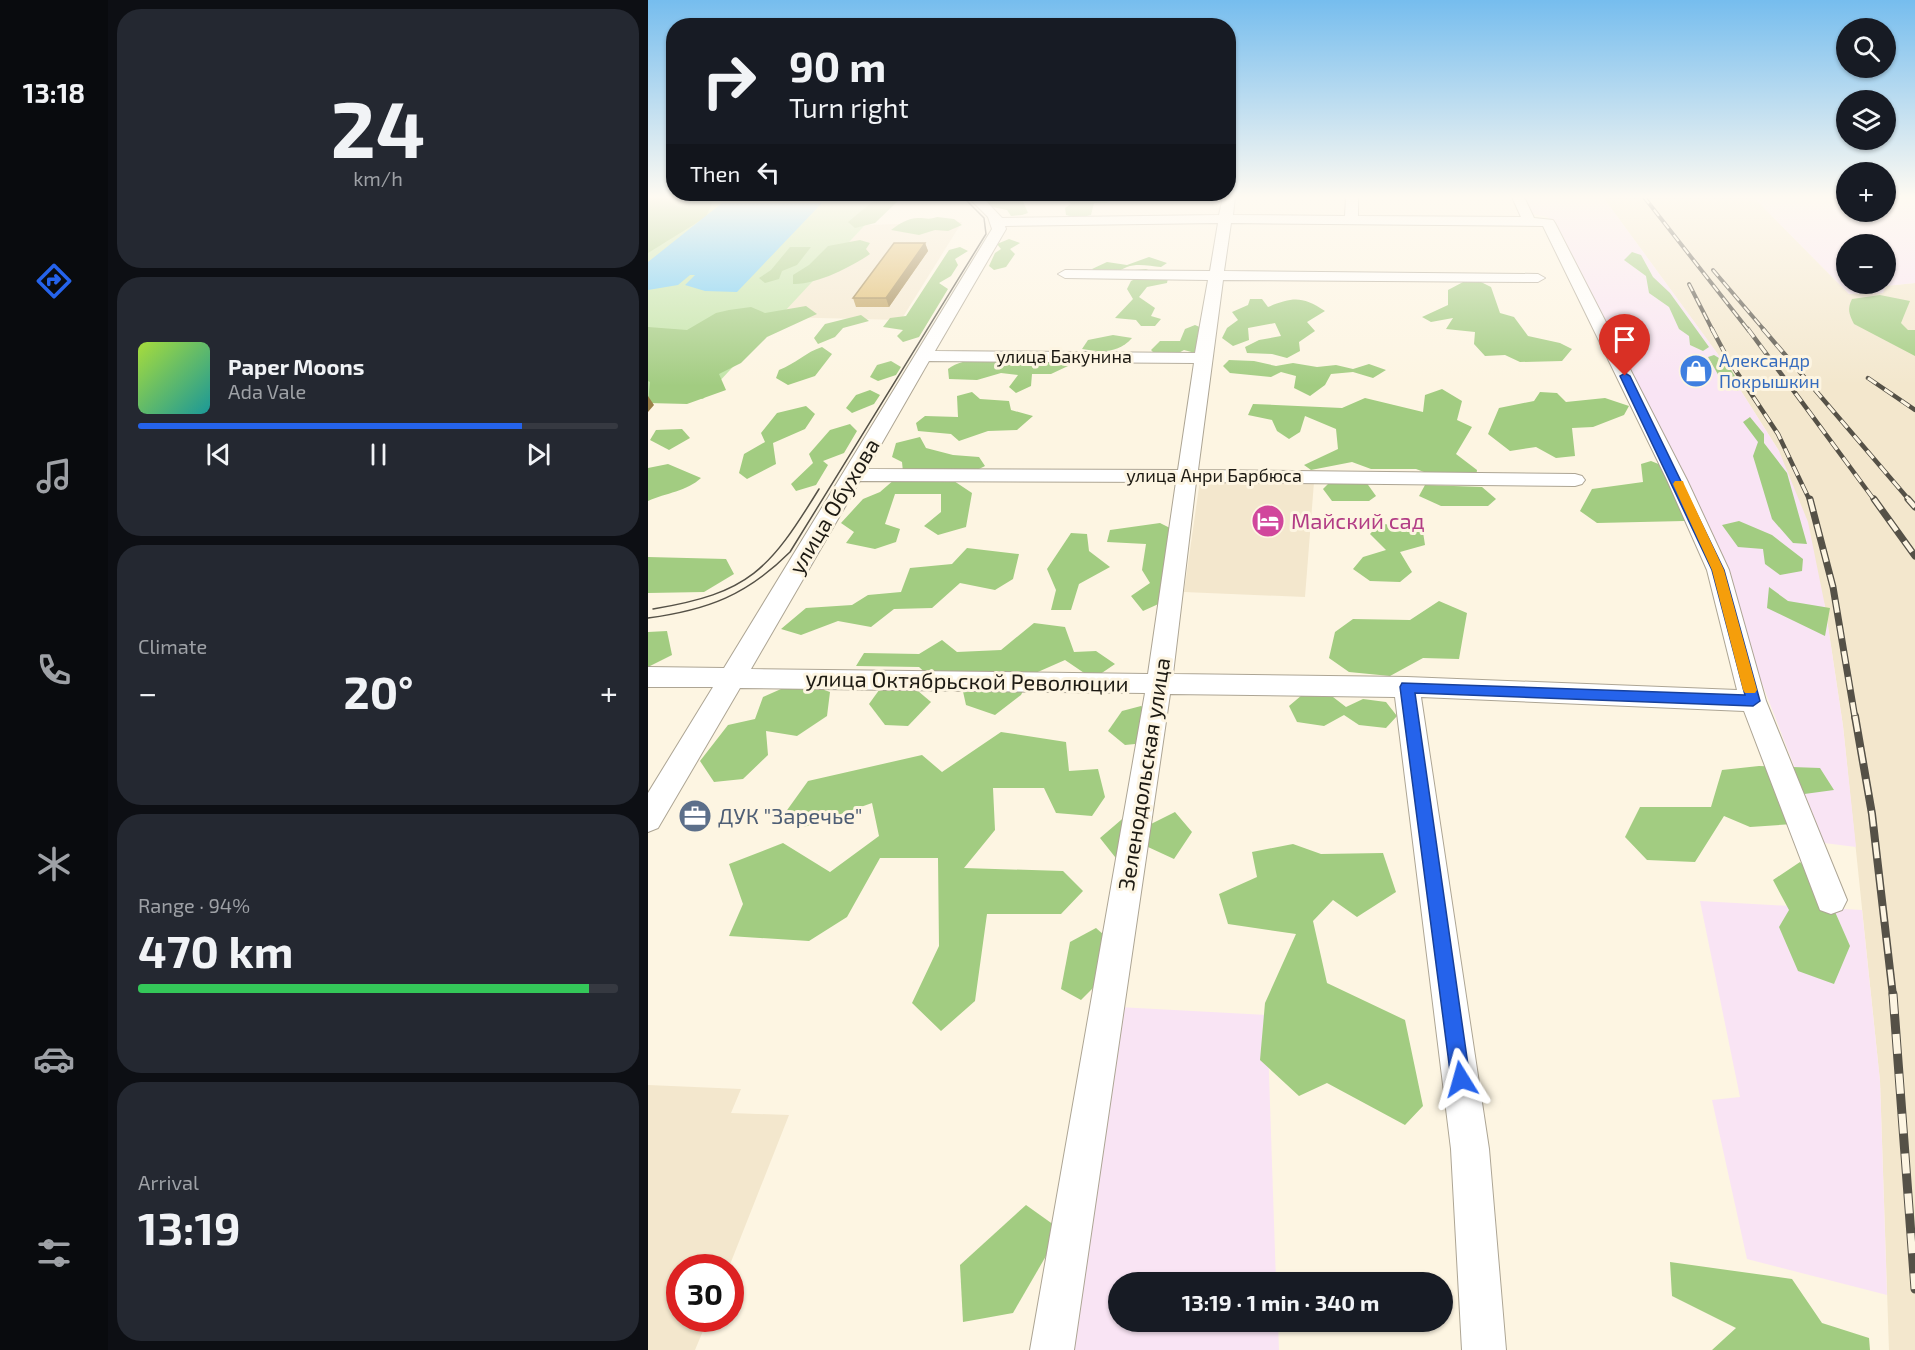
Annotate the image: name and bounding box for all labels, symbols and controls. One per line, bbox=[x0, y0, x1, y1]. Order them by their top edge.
map controls bbox=[1836, 18, 1896, 294]
button: search bbox=[1836, 18, 1896, 78]
text: 90 m bbox=[789, 40, 886, 90]
icon: right bbox=[690, 42, 768, 120]
text: 13:18 bbox=[23, 76, 85, 108]
text: 24 bbox=[330, 80, 426, 174]
button: layers bbox=[1836, 90, 1896, 150]
text: Turn right bbox=[789, 91, 909, 123]
icon: left bbox=[752, 156, 785, 189]
text: Then bbox=[690, 160, 740, 186]
button: + bbox=[1836, 162, 1896, 222]
text: km/h bbox=[353, 166, 403, 190]
button: − bbox=[1836, 234, 1896, 294]
icon: directions bbox=[33, 260, 75, 302]
pin bbox=[1599, 314, 1650, 376]
icon: arrive bbox=[1608, 323, 1641, 356]
street label: улица Бакунина bbox=[996, 345, 1132, 367]
place label: Александр Покрышкин bbox=[1719, 349, 1820, 392]
text: Paper Moons bbox=[228, 353, 364, 379]
shop icon: Александр Покрышкин bbox=[1678, 353, 1714, 389]
text: Ada Vale bbox=[228, 379, 306, 403]
street label: улица Обухова bbox=[782, 433, 885, 579]
icon: previous bbox=[202, 438, 235, 471]
icon: pause bbox=[362, 438, 395, 471]
icon: next bbox=[522, 438, 555, 471]
icon: music bbox=[33, 455, 75, 497]
street label: улица Анри Барбюса bbox=[1126, 464, 1302, 486]
hotel icon: Майский сад bbox=[1250, 503, 1286, 539]
place label: Майский сад bbox=[1291, 507, 1425, 533]
text: Climate bbox=[138, 634, 207, 658]
icon: phone bbox=[33, 649, 75, 691]
street label: Зеленодольская улица bbox=[1112, 656, 1175, 892]
text: 20° bbox=[344, 664, 414, 718]
street label: улица Октябрьской Революции bbox=[805, 664, 1129, 697]
text: − bbox=[138, 672, 157, 712]
text: + bbox=[600, 672, 618, 712]
office icon: ДУК "Заречье" bbox=[677, 798, 713, 834]
place label: ДУК "Заречье" bbox=[718, 802, 863, 828]
icon: climate bbox=[33, 843, 75, 885]
text: Range · 94% bbox=[138, 893, 250, 917]
text: 470 km bbox=[138, 923, 293, 977]
icon: car bbox=[33, 1038, 75, 1080]
position arrow bbox=[1429, 1047, 1493, 1111]
text: Arrival bbox=[138, 1170, 199, 1194]
text: 13:19 bbox=[138, 1200, 241, 1254]
icon: filters bbox=[33, 1232, 75, 1274]
speed limit sign: 30 bbox=[666, 1254, 744, 1332]
text: 13:19 · 1 min · 340 m bbox=[1182, 1289, 1379, 1315]

